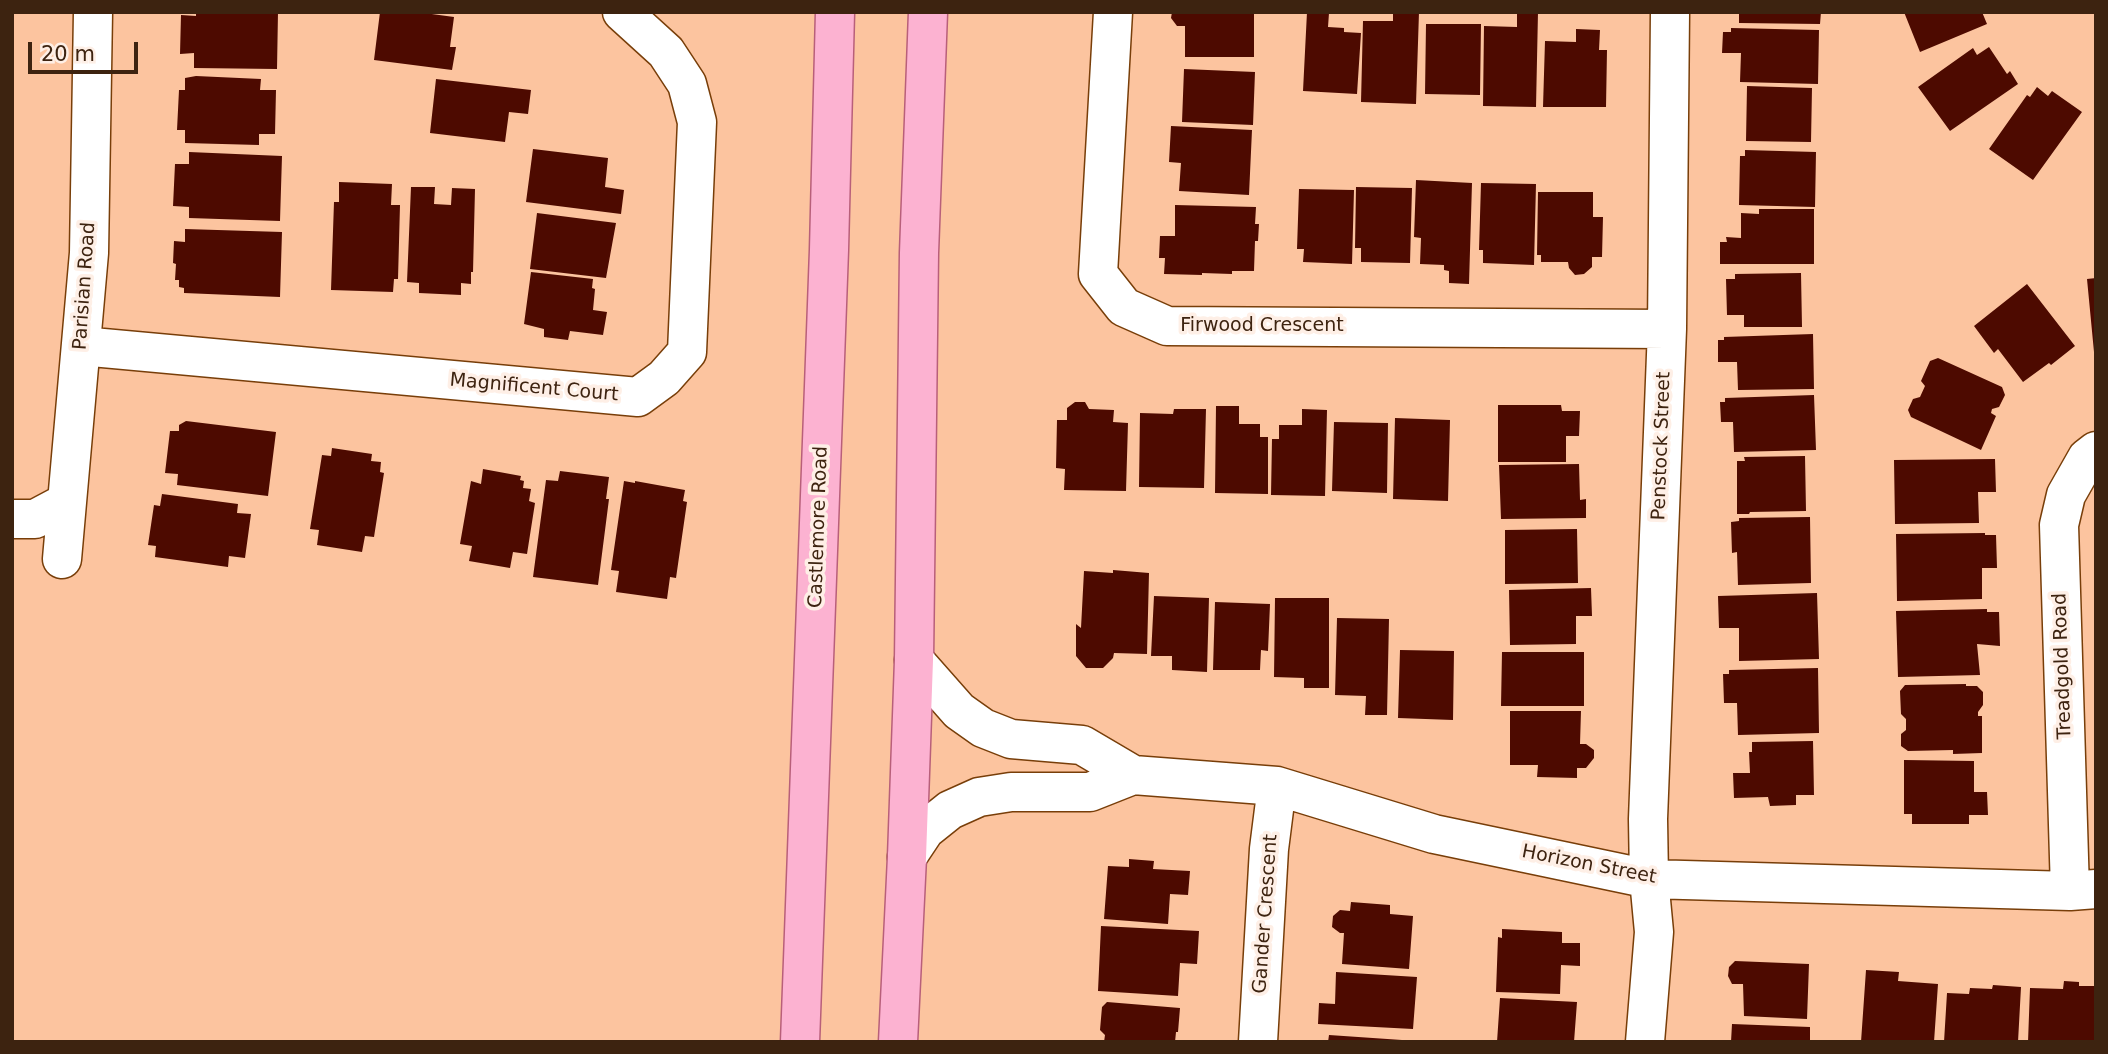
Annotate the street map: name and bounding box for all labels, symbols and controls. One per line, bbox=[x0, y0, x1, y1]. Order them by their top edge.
scale bar bbox=[32, 28, 142, 72]
text: 20 m bbox=[41, 42, 95, 66]
street label: Parisian Road bbox=[69, 221, 101, 351]
street label: Firwood Crescent bbox=[1180, 315, 1344, 337]
street label: Magnificent Court bbox=[449, 369, 619, 407]
street label: Penstock Street bbox=[1648, 371, 1676, 521]
street label: Castlemore Road bbox=[805, 446, 833, 608]
street label: Treadgold Road bbox=[2049, 592, 2077, 740]
street label: Gander Crescent bbox=[1249, 833, 1283, 995]
street label: Horizon Street bbox=[1520, 841, 1658, 889]

